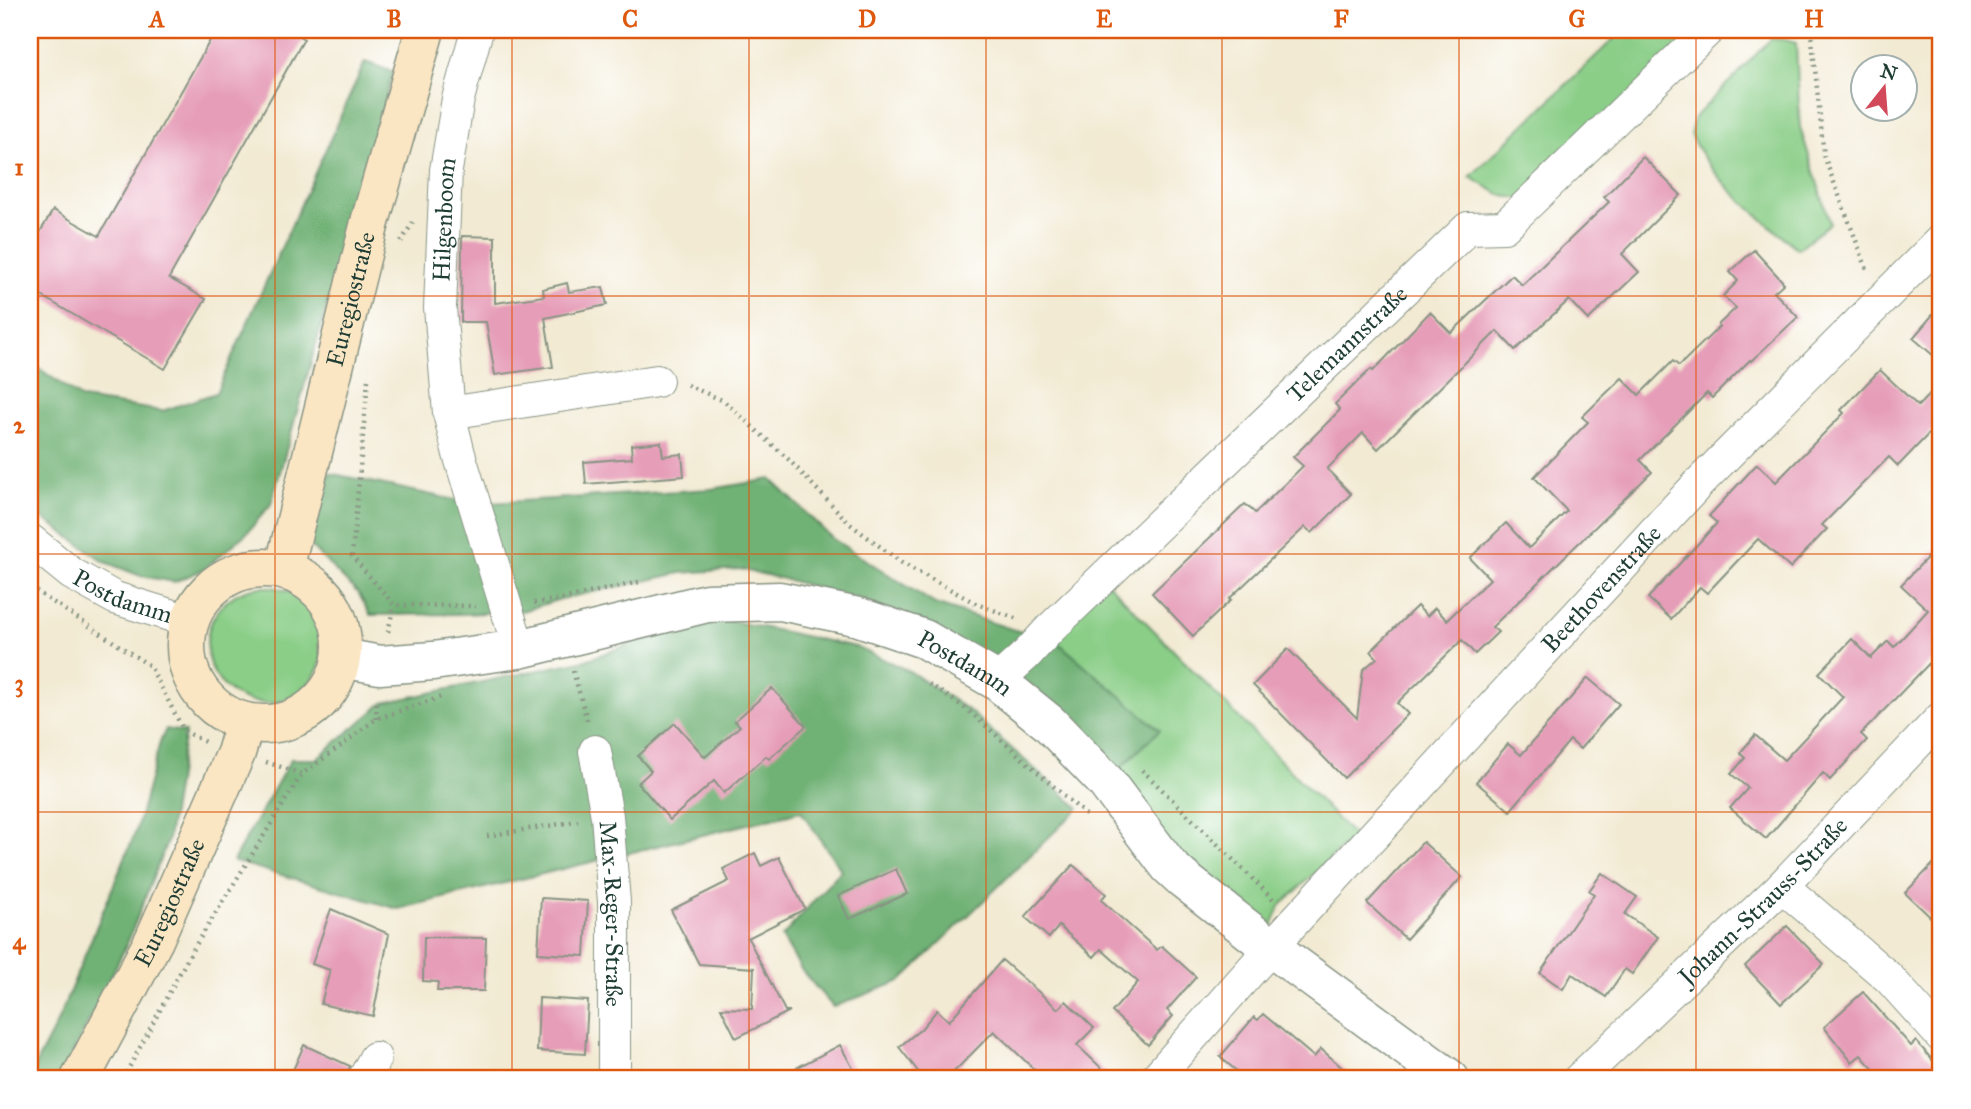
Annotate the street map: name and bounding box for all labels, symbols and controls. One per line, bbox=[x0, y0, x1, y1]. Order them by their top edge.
text: A bbox=[147, 5, 165, 33]
text: B bbox=[386, 5, 402, 33]
text: C bbox=[622, 5, 638, 33]
text: D bbox=[858, 5, 876, 33]
text: E bbox=[1096, 5, 1113, 33]
text: F bbox=[1333, 5, 1349, 33]
text: G bbox=[1569, 5, 1586, 33]
text: H bbox=[1804, 5, 1824, 33]
north arrow bbox=[1848, 52, 1918, 122]
text: N bbox=[1878, 59, 1900, 86]
text: 1 bbox=[14, 153, 24, 181]
street label: Hilgenboom bbox=[426, 155, 463, 282]
street label: Euregiostraße bbox=[320, 229, 382, 370]
street label: Telemannstraße bbox=[1280, 279, 1414, 409]
text: 2 bbox=[13, 411, 25, 439]
street label: Beethovenstraße bbox=[1535, 519, 1668, 659]
street label: Postdamm bbox=[68, 563, 176, 630]
street label: Postdamm bbox=[912, 623, 1019, 703]
text: 3 bbox=[14, 669, 24, 698]
street label: Johann-Strauss-Straße bbox=[1670, 811, 1854, 993]
street label: Max-Reger-Straße bbox=[592, 820, 629, 1007]
street label: Euregiostraße bbox=[127, 834, 212, 972]
text: 4 bbox=[13, 927, 27, 955]

